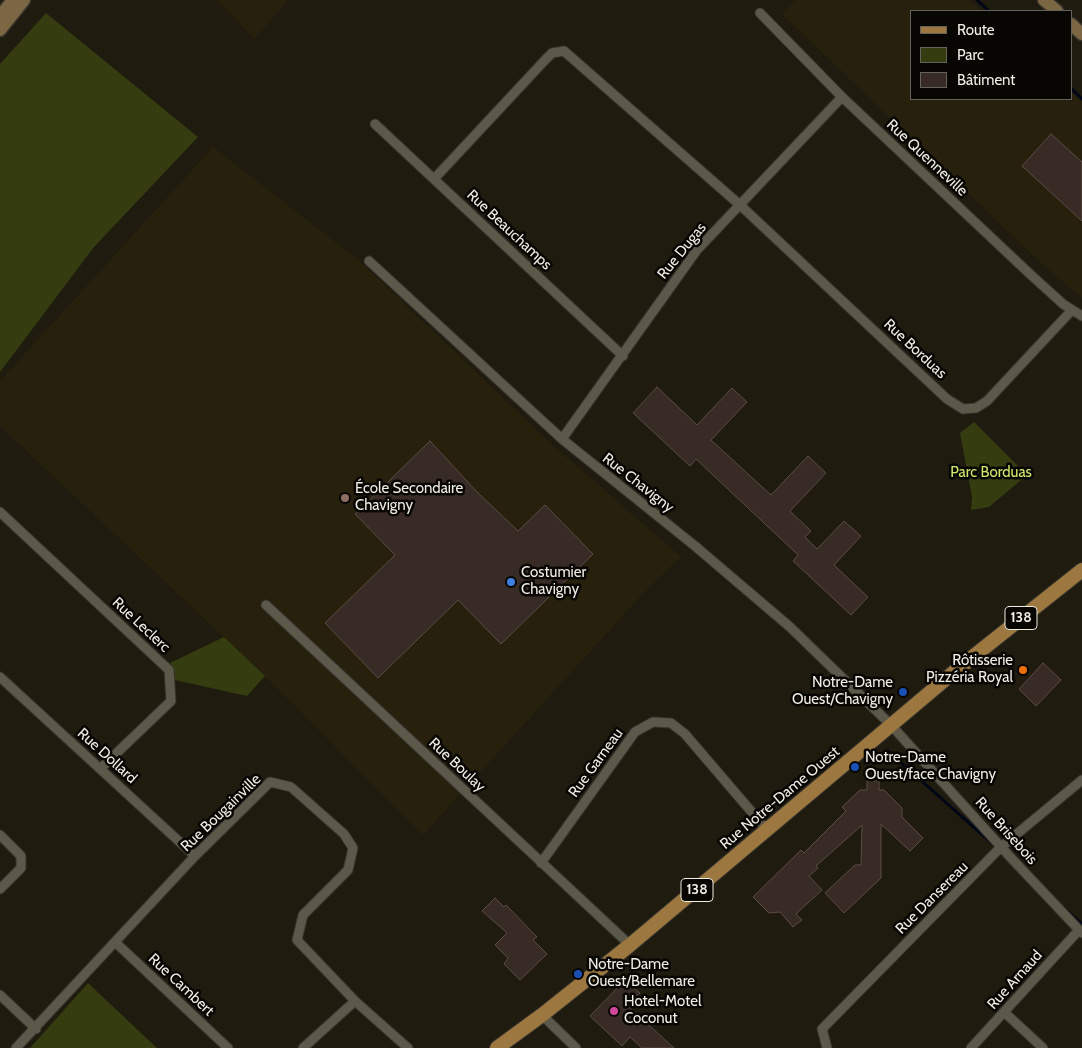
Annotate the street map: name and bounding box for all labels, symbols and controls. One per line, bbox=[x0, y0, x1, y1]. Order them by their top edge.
legend bbox=[910, 10, 1072, 100]
text: Route bbox=[957, 21, 995, 39]
text: Parc bbox=[957, 46, 984, 64]
text: Bâtiment bbox=[957, 71, 1015, 89]
street label: Rue Quenneville bbox=[883, 116, 971, 200]
street label: Rue Beauchamps bbox=[463, 186, 555, 274]
street label: Rue Dugas bbox=[654, 219, 710, 283]
street label: Rue Borduas bbox=[880, 315, 950, 383]
street label: Rue Chavigny bbox=[599, 449, 677, 517]
park label: Parc Borduas bbox=[950, 464, 1032, 482]
place label: École Secondaire Chavigny bbox=[355, 480, 463, 515]
marker: École Secondaire Chavigny bbox=[339, 492, 351, 504]
place label: Costumier Chavigny bbox=[521, 564, 586, 599]
marker: Costumier Chavigny bbox=[505, 576, 517, 588]
street label: Rue Leclerc bbox=[108, 594, 174, 656]
road number: 138 bbox=[1005, 606, 1037, 630]
place label: Rôtisserie Pizzéria Royal bbox=[926, 652, 1013, 687]
marker: Rôtisserie Pizzéria Royal bbox=[1017, 664, 1029, 676]
place label: Notre-Dame Ouest/Chavigny bbox=[792, 674, 893, 709]
marker: Notre-Dame Ouest/Chavigny bbox=[897, 686, 909, 698]
street label: Rue Dollard bbox=[73, 725, 141, 787]
street label: Rue Garneau bbox=[565, 725, 627, 801]
street label: Rue Boulay bbox=[425, 734, 489, 796]
street label: Rue Notre-Dame Ouest bbox=[717, 743, 843, 853]
place label: Notre-Dame Ouest/face Chavigny bbox=[865, 749, 996, 784]
marker: Notre-Dame Ouest/face Chavigny bbox=[849, 761, 861, 773]
street label: Rue Bougainville bbox=[177, 770, 265, 856]
street label: Rue Brisebois bbox=[971, 794, 1041, 868]
street label: Rue Dansereau bbox=[892, 858, 972, 938]
road number: 138 bbox=[681, 878, 713, 902]
street label: Rue Arnaud bbox=[984, 947, 1046, 1013]
street label: Rue Cambert bbox=[144, 950, 218, 1020]
place label: Notre-Dame Ouest/Bellemare bbox=[588, 956, 695, 991]
marker: Notre-Dame Ouest/Bellemare bbox=[572, 968, 584, 980]
place label: Hotel-Motel Coconut bbox=[624, 993, 701, 1028]
marker: Hotel-Motel Coconut bbox=[608, 1005, 620, 1017]

